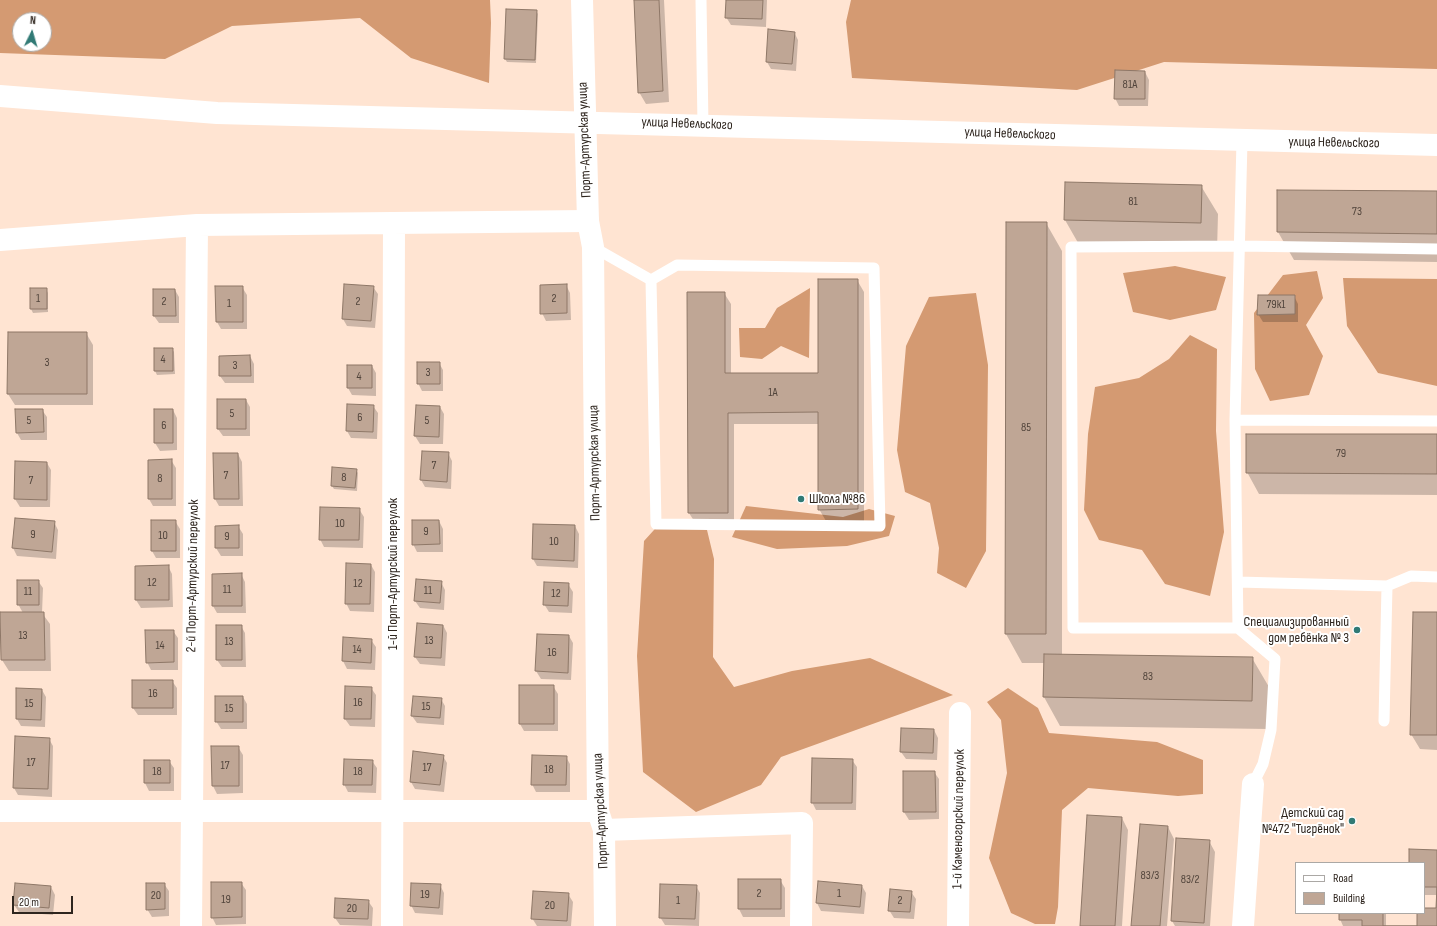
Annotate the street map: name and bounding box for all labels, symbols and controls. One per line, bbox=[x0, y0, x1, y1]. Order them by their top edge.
north arrow bbox=[12, 12, 52, 52]
text: N bbox=[30, 14, 36, 27]
house number: 81А bbox=[1123, 78, 1137, 92]
street label: Порт-Артурская улица bbox=[575, 82, 595, 198]
street label: улица Невельского bbox=[641, 114, 733, 134]
street label: улица Невельского bbox=[964, 124, 1056, 144]
street label: улица Невельского bbox=[1288, 134, 1380, 152]
house number: 81 bbox=[1128, 195, 1138, 209]
house number: 73 bbox=[1352, 205, 1362, 219]
house number: 1 bbox=[36, 292, 40, 306]
house number: 2 bbox=[552, 292, 556, 306]
house number: 2 bbox=[162, 295, 166, 309]
house number: 2 bbox=[356, 295, 360, 309]
house number: 1 bbox=[227, 297, 231, 311]
house number: 79к1 bbox=[1267, 298, 1285, 312]
house number: 4 bbox=[160, 353, 166, 367]
house number: 3 bbox=[44, 356, 50, 370]
house number: 3 bbox=[232, 359, 238, 373]
house number: 3 bbox=[425, 366, 431, 380]
house number: 4 bbox=[356, 370, 362, 384]
house number: 1А bbox=[768, 386, 778, 400]
street label: Порт-Артурская улица bbox=[586, 405, 604, 521]
house number: 5 bbox=[230, 407, 234, 421]
house number: 6 bbox=[357, 411, 363, 425]
house number: 5 bbox=[27, 414, 31, 428]
house number: 5 bbox=[425, 414, 429, 428]
house number: 6 bbox=[161, 419, 167, 433]
house number: 85 bbox=[1021, 421, 1031, 435]
house number: 79 bbox=[1336, 447, 1346, 461]
house number: 7 bbox=[432, 459, 436, 473]
house number: 7 bbox=[224, 469, 228, 483]
house number: 8 bbox=[341, 471, 347, 485]
house number: 8 bbox=[157, 472, 163, 486]
house number: 7 bbox=[29, 474, 33, 488]
place label: Школа №86 bbox=[809, 491, 865, 507]
marker: Школа №86 bbox=[796, 494, 806, 504]
street label: 1-й Порт-Артурский переулок bbox=[385, 498, 401, 650]
street label: 2-й Порт-Артурский переулок bbox=[183, 499, 203, 653]
house number: 10 bbox=[335, 517, 345, 531]
house number: 9 bbox=[423, 525, 429, 539]
house number: 9 bbox=[30, 528, 36, 542]
house number: 10 bbox=[158, 529, 168, 543]
house number: 9 bbox=[224, 530, 230, 544]
house number: 10 bbox=[549, 535, 559, 549]
house number: 12 bbox=[147, 576, 157, 590]
house number: 12 bbox=[353, 577, 363, 591]
house number: 11 bbox=[223, 583, 231, 597]
house number: 11 bbox=[424, 584, 432, 598]
house number: 11 bbox=[24, 585, 32, 599]
house number: 12 bbox=[551, 587, 561, 601]
place label: Специализированный дом ребёнка № 3 bbox=[1244, 614, 1349, 646]
marker: Специализированный дом ребёнка № 3 bbox=[1352, 625, 1362, 635]
house number: 13 bbox=[18, 629, 28, 643]
house number: 13 bbox=[424, 634, 434, 648]
house number: 13 bbox=[224, 635, 234, 649]
house number: 14 bbox=[155, 639, 165, 653]
house number: 14 bbox=[352, 643, 362, 657]
house number: 16 bbox=[547, 646, 557, 660]
house number: 83 bbox=[1143, 670, 1153, 684]
house number: 16 bbox=[148, 687, 158, 701]
house number: 16 bbox=[353, 696, 363, 710]
house number: 15 bbox=[24, 697, 34, 711]
house number: 15 bbox=[421, 700, 431, 714]
house number: 15 bbox=[224, 702, 234, 716]
street label: 1-й Каменогорский переулок bbox=[949, 749, 969, 889]
street label: Порт-Артурская улица bbox=[590, 753, 612, 869]
house number: 17 bbox=[27, 756, 35, 770]
house number: 17 bbox=[221, 759, 229, 773]
house number: 17 bbox=[423, 761, 431, 775]
house number: 18 bbox=[544, 763, 554, 777]
house number: 18 bbox=[152, 765, 162, 779]
house number: 18 bbox=[353, 765, 363, 779]
place label: Детский сад №472 "Тигрёнок" bbox=[1262, 805, 1344, 838]
marker: Детский сад №472 "Тигрёнок" bbox=[1347, 816, 1357, 826]
legend bbox=[1295, 862, 1425, 914]
house number: 83/3 bbox=[1141, 869, 1159, 883]
text: Road bbox=[1333, 871, 1353, 886]
house number: 83/2 bbox=[1181, 873, 1199, 887]
house number: 2 bbox=[757, 887, 761, 901]
house number: 1 bbox=[837, 887, 841, 901]
scale bar bbox=[14, 888, 75, 914]
house number: 19 bbox=[420, 888, 430, 902]
house number: 20 bbox=[151, 889, 161, 903]
text: Building bbox=[1333, 891, 1365, 906]
house number: 19 bbox=[221, 893, 231, 907]
house number: 1 bbox=[676, 894, 680, 908]
house number: 2 bbox=[898, 894, 902, 908]
text: 20 m bbox=[19, 895, 39, 910]
house number: 20 bbox=[545, 899, 555, 913]
house number: 20 bbox=[347, 902, 357, 916]

